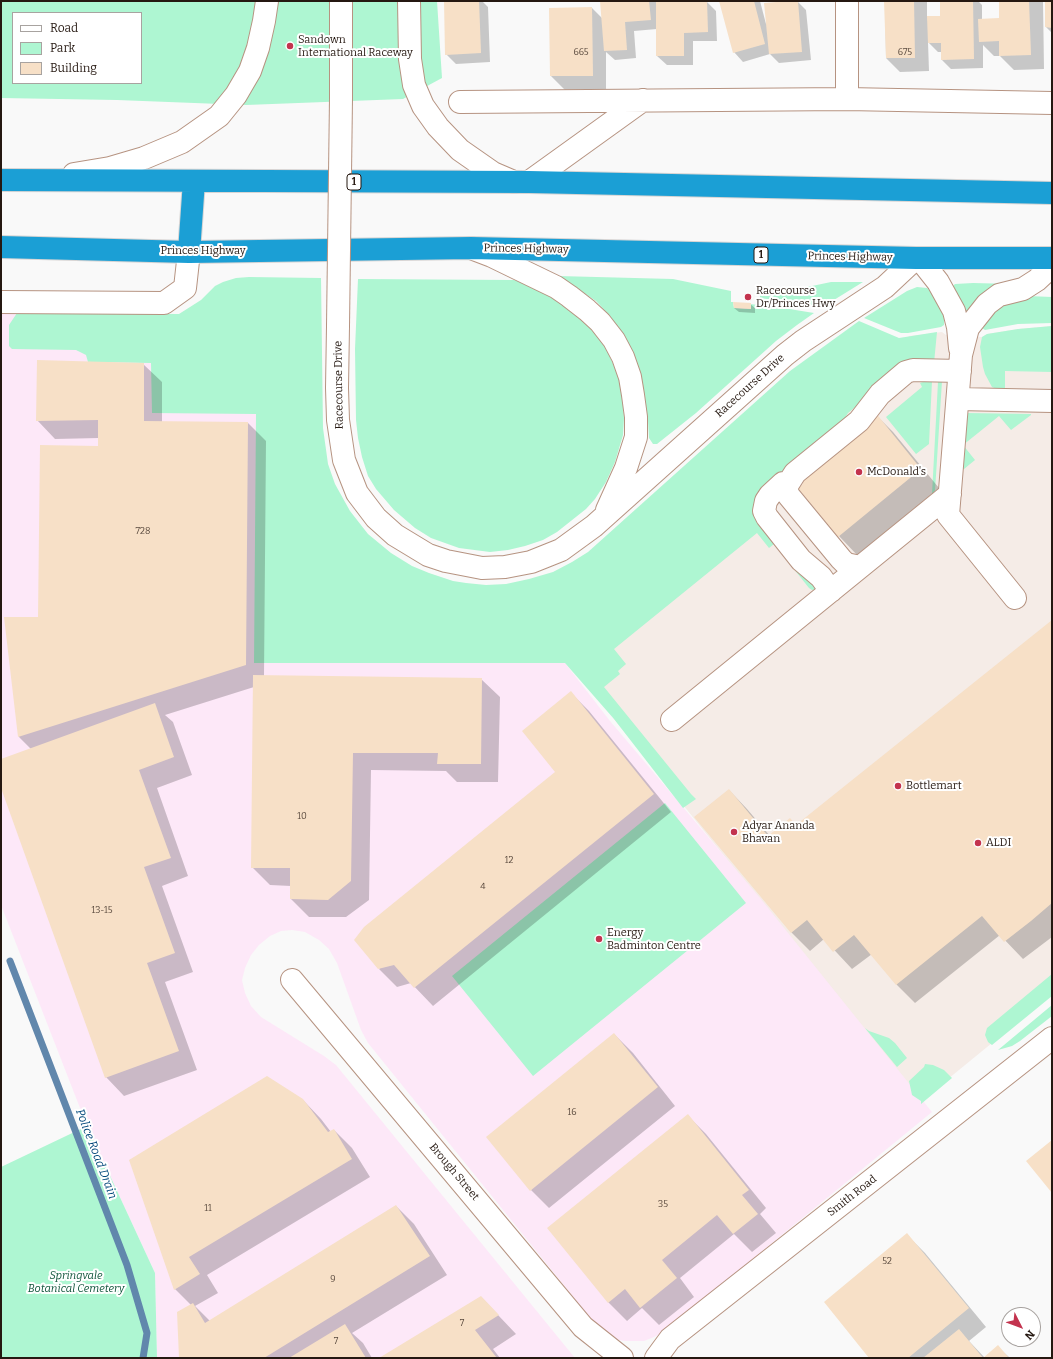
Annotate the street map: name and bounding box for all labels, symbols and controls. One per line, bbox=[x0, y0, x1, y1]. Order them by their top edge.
legend bbox=[12, 12, 142, 84]
text: Road bbox=[50, 21, 78, 35]
place label: Sandown International Raceway bbox=[298, 33, 413, 59]
text: Park bbox=[50, 41, 75, 55]
marker: Sandown International Raceway bbox=[285, 41, 295, 51]
house number: 665 bbox=[573, 47, 589, 57]
house number: 675 bbox=[898, 47, 912, 57]
text: Building bbox=[50, 61, 97, 75]
road number: 1 bbox=[347, 174, 361, 190]
street label: Princes Highway bbox=[483, 242, 569, 256]
street label: Princes Highway bbox=[160, 244, 246, 258]
road number: 1 bbox=[754, 247, 768, 263]
street label: Princes Highway bbox=[807, 250, 893, 264]
place label: Racecourse Dr/Princes Hwy bbox=[756, 284, 835, 310]
marker: Racecourse Dr/Princes Hwy bbox=[743, 292, 753, 302]
street label: Racecourse Drive bbox=[332, 341, 346, 429]
street label: Racecourse Drive bbox=[713, 352, 787, 420]
place label: McDonald's bbox=[867, 465, 926, 479]
marker: McDonald's bbox=[854, 467, 864, 477]
house number: 728 bbox=[136, 526, 150, 536]
place label: Bottlemart bbox=[906, 779, 962, 793]
marker: Bottlemart bbox=[893, 781, 903, 791]
house number: 10 bbox=[297, 811, 307, 821]
place label: Adyar Ananda Bhavan bbox=[742, 819, 815, 845]
marker: Adyar Ananda Bhavan bbox=[729, 827, 739, 837]
place label: ALDI bbox=[986, 836, 1011, 850]
marker: ALDI bbox=[973, 838, 983, 848]
house number: 12 bbox=[505, 855, 513, 865]
house number: 4 bbox=[480, 881, 486, 891]
house number: 13-15 bbox=[92, 905, 112, 915]
place label: Energy Badminton Centre bbox=[607, 926, 701, 952]
marker: Energy Badminton Centre bbox=[594, 934, 604, 944]
water label: Police Road Drain bbox=[72, 1107, 120, 1201]
house number: 16 bbox=[568, 1107, 576, 1117]
street label: Brough Street bbox=[426, 1141, 482, 1203]
street label: Smith Road bbox=[825, 1173, 879, 1219]
house number: 35 bbox=[658, 1199, 668, 1209]
house number: 11 bbox=[204, 1203, 212, 1213]
house number: 52 bbox=[882, 1256, 892, 1266]
park label: Springvale Botanical Cemetery bbox=[28, 1269, 124, 1295]
house number: 9 bbox=[330, 1274, 336, 1284]
north arrow bbox=[1001, 1307, 1041, 1347]
house number: 7 bbox=[460, 1318, 464, 1328]
text: N bbox=[1022, 1327, 1037, 1342]
house number: 7 bbox=[334, 1336, 338, 1346]

